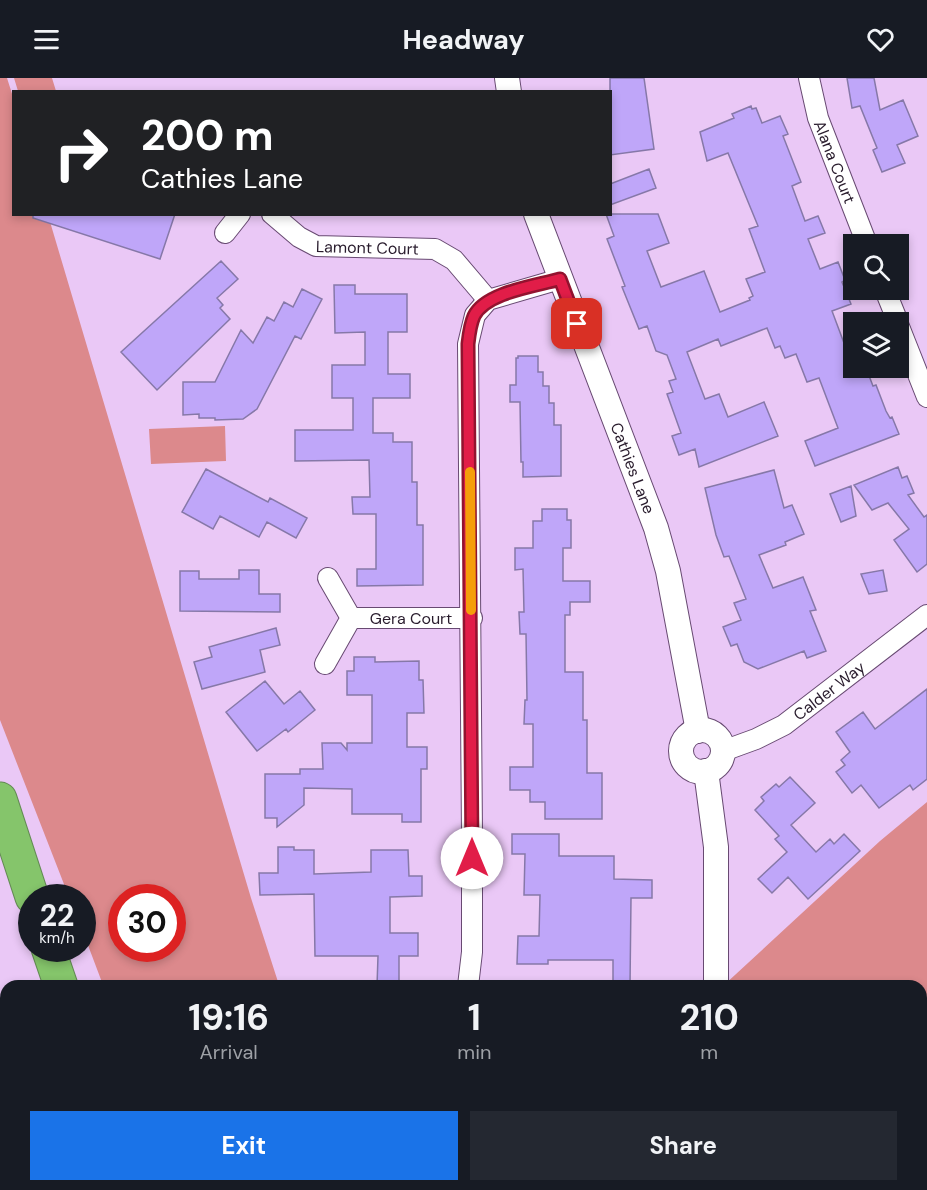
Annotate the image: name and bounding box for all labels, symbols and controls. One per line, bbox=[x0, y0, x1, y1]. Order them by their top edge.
text: Headway bbox=[402, 22, 525, 57]
icon: menu bbox=[30, 23, 63, 56]
icon: heart bbox=[864, 23, 897, 56]
text: 200 m bbox=[141, 108, 274, 163]
icon: right bbox=[42, 114, 120, 192]
street label: Alana Court bbox=[809, 117, 860, 207]
text: Cathies Lane bbox=[141, 161, 303, 196]
map controls bbox=[843, 234, 909, 378]
button: search bbox=[843, 234, 909, 300]
street label: Lamont Court bbox=[316, 236, 419, 260]
pin bbox=[551, 298, 602, 349]
icon: arrive bbox=[560, 307, 593, 340]
button: layers bbox=[843, 312, 909, 378]
street label: Cathies Lane bbox=[606, 420, 660, 517]
street label: Gera Court bbox=[370, 608, 452, 629]
street label: Calder Way bbox=[789, 657, 869, 725]
position arrow bbox=[440, 826, 504, 890]
speed limit sign: 30 bbox=[108, 884, 186, 962]
text: 22 bbox=[40, 896, 74, 935]
text: km/h bbox=[39, 928, 75, 948]
text: 19:16 bbox=[188, 994, 269, 1041]
text: 1 bbox=[468, 994, 481, 1041]
text: 210 bbox=[680, 994, 739, 1041]
text: Arrival bbox=[200, 1039, 258, 1065]
text: min bbox=[457, 1039, 491, 1065]
text: m bbox=[700, 1039, 718, 1065]
button: Exit bbox=[30, 1111, 458, 1180]
button: Share bbox=[470, 1111, 897, 1180]

